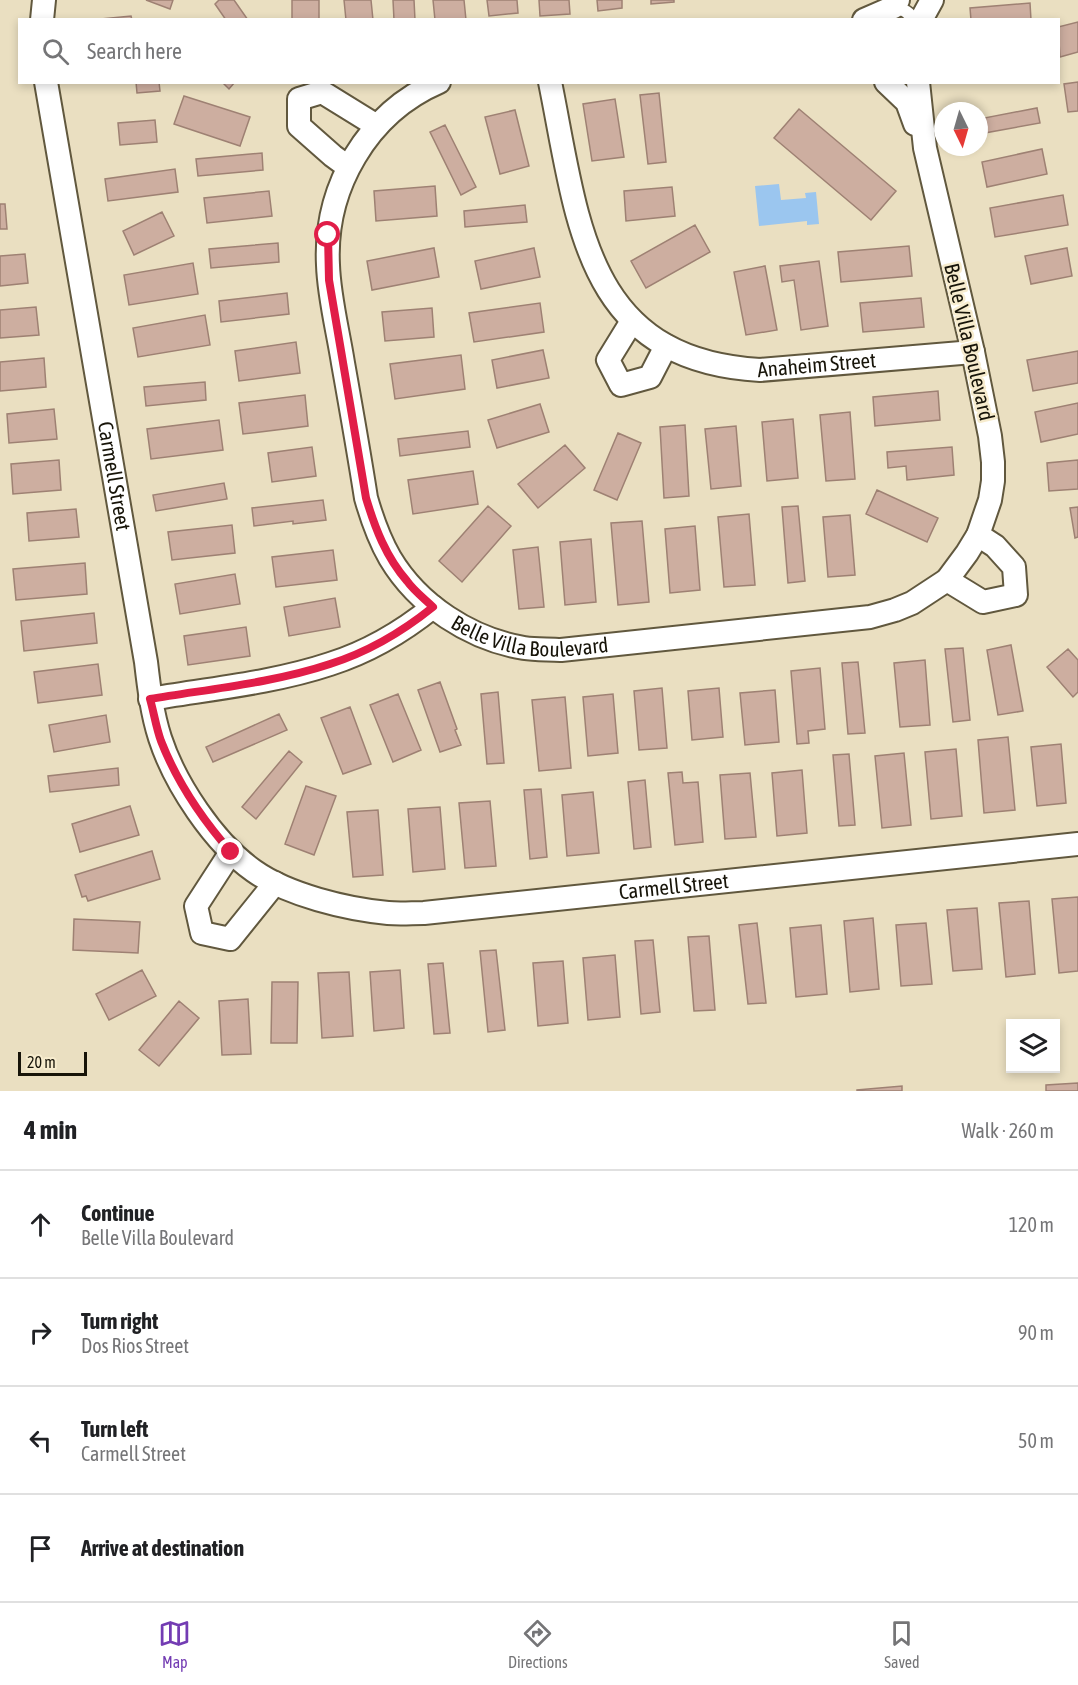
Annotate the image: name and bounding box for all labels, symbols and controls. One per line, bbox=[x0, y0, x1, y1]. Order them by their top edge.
search box bbox=[18, 18, 1060, 84]
icon: search bbox=[39, 35, 72, 68]
text: Search here bbox=[87, 38, 182, 64]
north arrow bbox=[934, 102, 988, 156]
route start bbox=[314, 221, 340, 247]
street label: Belle Villa Boulevard bbox=[940, 261, 1000, 423]
street label: Anaheim Street bbox=[756, 347, 877, 381]
street label: Carmell Street bbox=[94, 420, 136, 532]
street label: Belle Villa Boulevard bbox=[448, 610, 609, 661]
route end bbox=[217, 838, 243, 864]
street label: Carmell Street bbox=[618, 868, 730, 903]
map controls bbox=[1006, 1019, 1060, 1073]
button: layers bbox=[1006, 1019, 1060, 1073]
scale bar bbox=[18, 1049, 87, 1076]
text: 20 m bbox=[27, 1053, 56, 1071]
text: 4 min bbox=[24, 1115, 77, 1145]
text: Walk · 260 m bbox=[962, 1119, 1054, 1142]
text: Continue bbox=[81, 1200, 155, 1226]
icon: ahead bbox=[24, 1208, 57, 1241]
text: 120 m bbox=[1009, 1213, 1054, 1236]
text: Belle Villa Boulevard bbox=[81, 1226, 234, 1249]
text: Turn right bbox=[81, 1308, 158, 1334]
icon: right bbox=[24, 1316, 57, 1349]
text: 90 m bbox=[1018, 1321, 1054, 1344]
text: Dos Rios Street bbox=[81, 1334, 189, 1357]
text: Turn left bbox=[81, 1416, 148, 1442]
icon: left bbox=[24, 1424, 57, 1457]
text: 50 m bbox=[1018, 1429, 1054, 1452]
text: Carmell Street bbox=[81, 1442, 186, 1465]
icon: arrive bbox=[24, 1532, 57, 1565]
text: Arrive at destination bbox=[81, 1535, 244, 1561]
tab: Map bbox=[158, 1617, 191, 1671]
tab: Directions bbox=[508, 1617, 568, 1671]
tab: Saved bbox=[884, 1617, 920, 1671]

